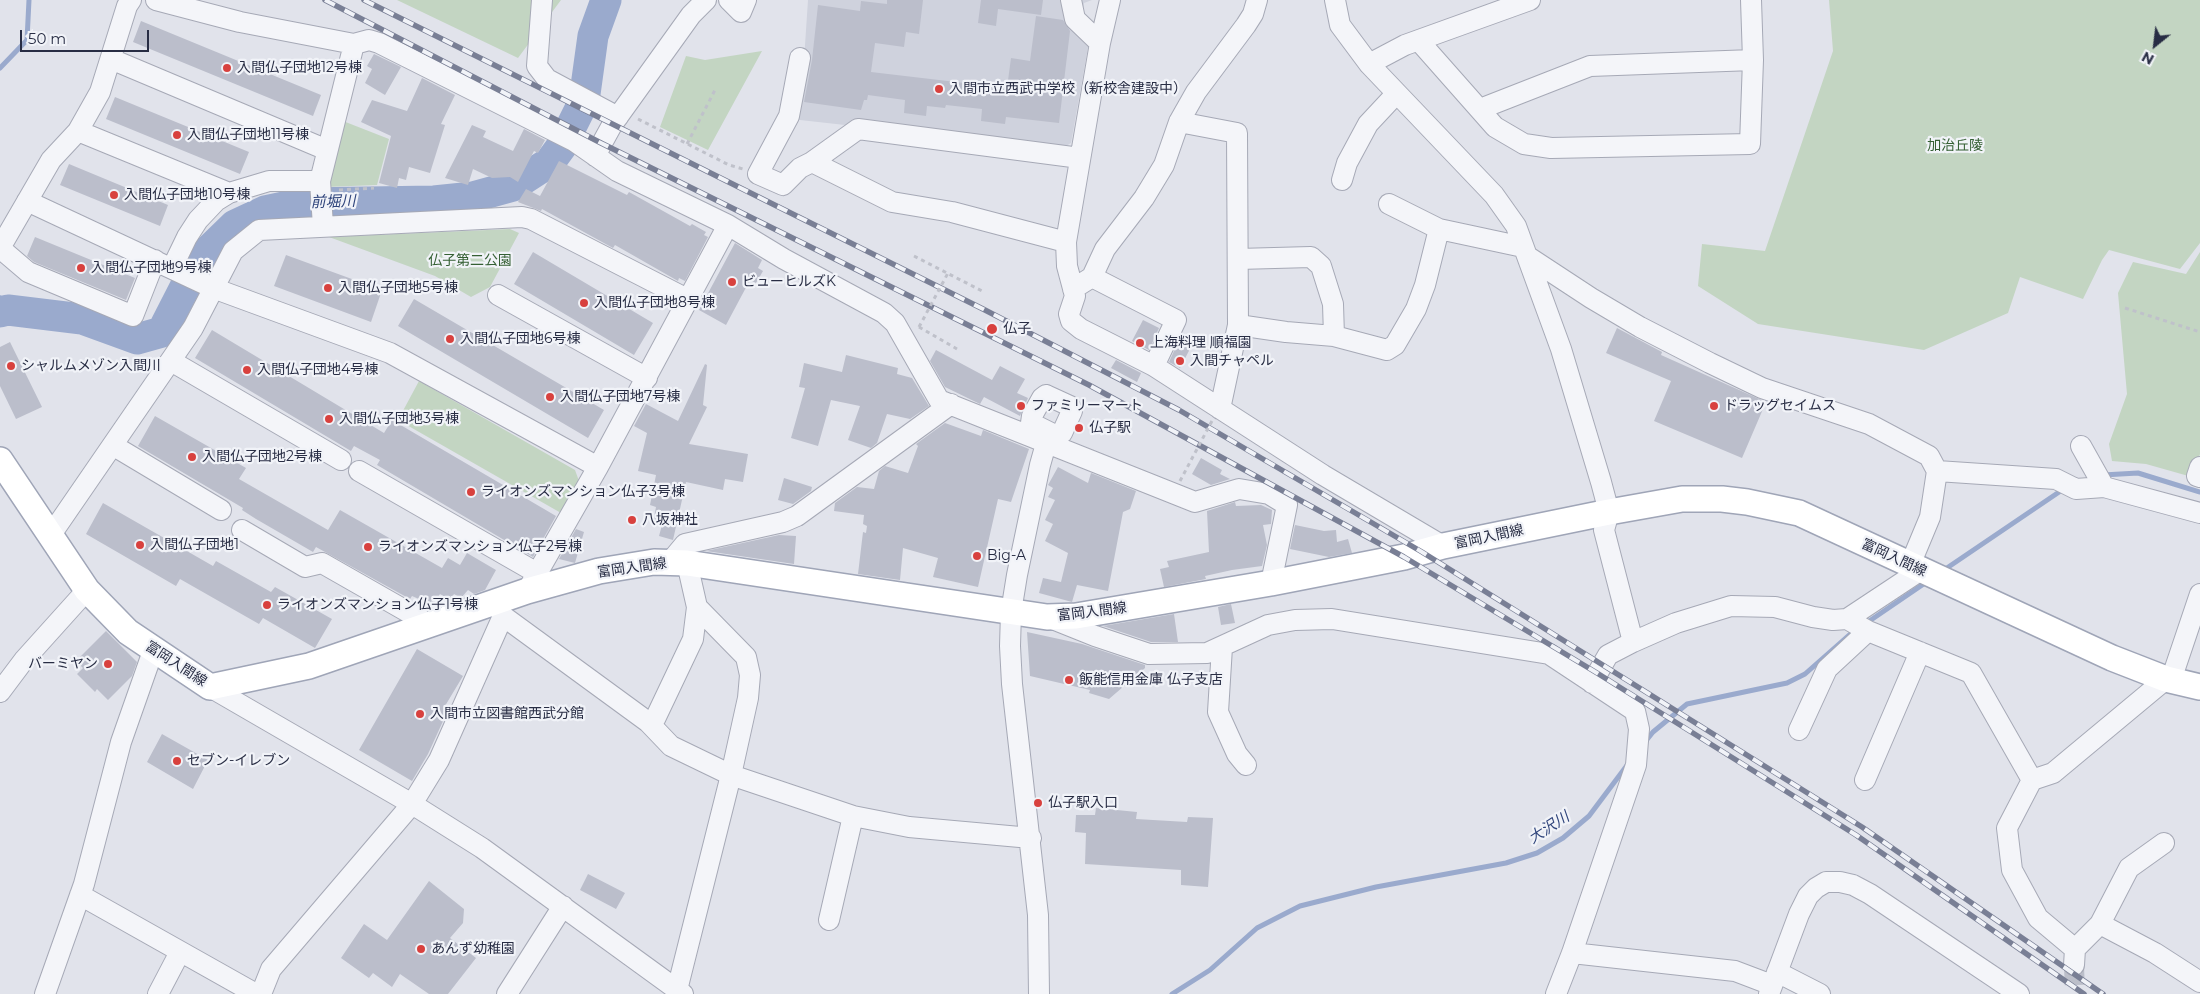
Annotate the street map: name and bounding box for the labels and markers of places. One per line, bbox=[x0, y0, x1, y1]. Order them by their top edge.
place label: 入間仏子団地12号棟 bbox=[237, 60, 362, 76]
marker: 入間仏子団地12号棟 bbox=[221, 62, 233, 74]
place label: 入間市立西武中学校（新校舎建設中） bbox=[949, 81, 1187, 97]
marker: 入間市立西武中学校（新校舎建設中） bbox=[933, 83, 945, 95]
place label: 入間仏子団地11号棟 bbox=[187, 127, 309, 143]
marker: 入間仏子団地11号棟 bbox=[171, 129, 183, 141]
place label: 入間仏子団地10号棟 bbox=[124, 187, 250, 203]
marker: 入間仏子団地10号棟 bbox=[108, 189, 120, 201]
place label: 入間仏子団地9号棟 bbox=[91, 260, 212, 276]
marker: 入間仏子団地9号棟 bbox=[75, 262, 87, 274]
place label: ビューヒルズK bbox=[742, 274, 836, 290]
marker: ビューヒルズK bbox=[726, 276, 738, 288]
place label: 入間仏子団地5号棟 bbox=[338, 280, 458, 296]
marker: 入間仏子団地5号棟 bbox=[322, 282, 334, 294]
place label: 入間仏子団地8号棟 bbox=[594, 295, 715, 311]
marker: 入間仏子団地8号棟 bbox=[578, 297, 590, 309]
place label: 仏子 bbox=[1003, 321, 1031, 337]
marker: 仏子 bbox=[985, 322, 999, 336]
place label: 入間仏子団地6号棟 bbox=[460, 331, 581, 347]
marker: 入間仏子団地6号棟 bbox=[444, 333, 456, 345]
place label: 上海料理 順福園 bbox=[1150, 335, 1252, 351]
marker: 上海料理 順福園 bbox=[1134, 337, 1146, 349]
place label: 入間チャペル bbox=[1190, 353, 1274, 369]
marker: 入間チャペル bbox=[1174, 355, 1186, 367]
place label: シャルムメゾン入間川 bbox=[21, 358, 161, 374]
marker: シャルムメゾン入間川 bbox=[5, 360, 17, 372]
place label: 入間仏子団地4号棟 bbox=[257, 362, 378, 378]
marker: 入間仏子団地4号棟 bbox=[241, 364, 253, 376]
place label: 入間仏子団地7号棟 bbox=[560, 389, 680, 405]
marker: 入間仏子団地7号棟 bbox=[544, 391, 556, 403]
place label: ファミリーマート bbox=[1031, 398, 1143, 414]
place label: ドラッグセイムス bbox=[1724, 398, 1836, 414]
marker: ファミリーマート bbox=[1015, 400, 1027, 412]
marker: ドラッグセイムス bbox=[1708, 400, 1720, 412]
place label: 入間仏子団地3号棟 bbox=[339, 411, 459, 427]
marker: 入間仏子団地3号棟 bbox=[323, 413, 335, 425]
place label: 仏子駅 bbox=[1089, 420, 1131, 436]
marker: 仏子駅 bbox=[1073, 422, 1085, 434]
place label: 入間仏子団地2号棟 bbox=[202, 449, 322, 465]
marker: 入間仏子団地2号棟 bbox=[186, 451, 198, 463]
place label: ライオンズマンション仏子3号棟 bbox=[481, 484, 685, 500]
marker: ライオンズマンション仏子3号棟 bbox=[465, 486, 477, 498]
place label: 八坂神社 bbox=[642, 512, 698, 528]
marker: 八坂神社 bbox=[626, 514, 638, 526]
place label: 入間仏子団地1 bbox=[150, 537, 239, 553]
marker: 入間仏子団地1 bbox=[134, 539, 146, 551]
place label: ライオンズマンション仏子2号棟 bbox=[378, 539, 582, 555]
marker: ライオンズマンション仏子2号棟 bbox=[362, 541, 374, 553]
place label: Big-A bbox=[987, 548, 1026, 564]
marker: Big-A bbox=[971, 550, 983, 562]
place label: ライオンズマンション仏子1号棟 bbox=[277, 597, 478, 613]
marker: ライオンズマンション仏子1号棟 bbox=[261, 599, 273, 611]
place label: バーミヤン bbox=[28, 656, 98, 672]
marker: バーミヤン bbox=[102, 658, 114, 670]
place label: 飯能信用金庫 仏子支店 bbox=[1079, 672, 1223, 688]
marker: 飯能信用金庫 仏子支店 bbox=[1063, 674, 1075, 686]
place label: 入間市立図書館西武分館 bbox=[430, 706, 584, 722]
marker: 入間市立図書館西武分館 bbox=[414, 708, 426, 720]
place label: セブン-イレブン bbox=[187, 753, 290, 769]
marker: セブン-イレブン bbox=[171, 755, 183, 767]
place label: 仏子駅入口 bbox=[1048, 795, 1118, 811]
marker: 仏子駅入口 bbox=[1032, 797, 1044, 809]
place label: あんず幼稚園 bbox=[431, 941, 515, 957]
marker: あんず幼稚園 bbox=[415, 943, 427, 955]

